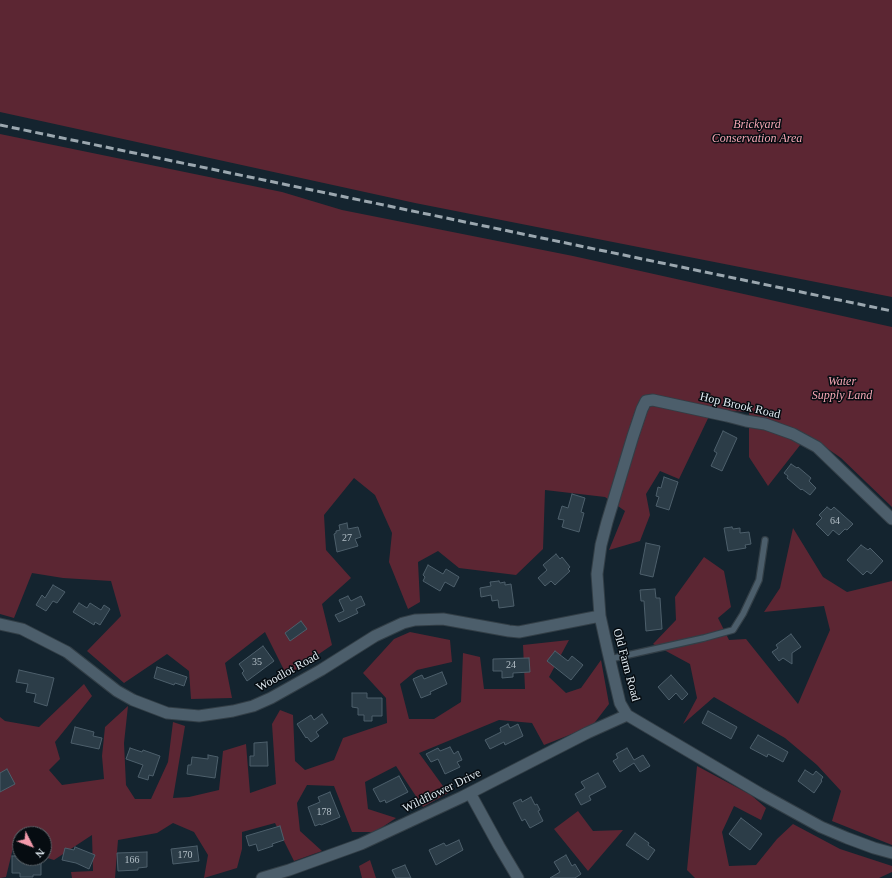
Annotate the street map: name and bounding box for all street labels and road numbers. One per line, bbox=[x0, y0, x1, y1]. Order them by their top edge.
street label: Hop Brook Road bbox=[698, 390, 782, 422]
street label: Old Farm Road bbox=[609, 627, 643, 703]
street label: Woodlot Road bbox=[254, 649, 322, 695]
street label: Wildflower Drive bbox=[401, 766, 483, 816]

